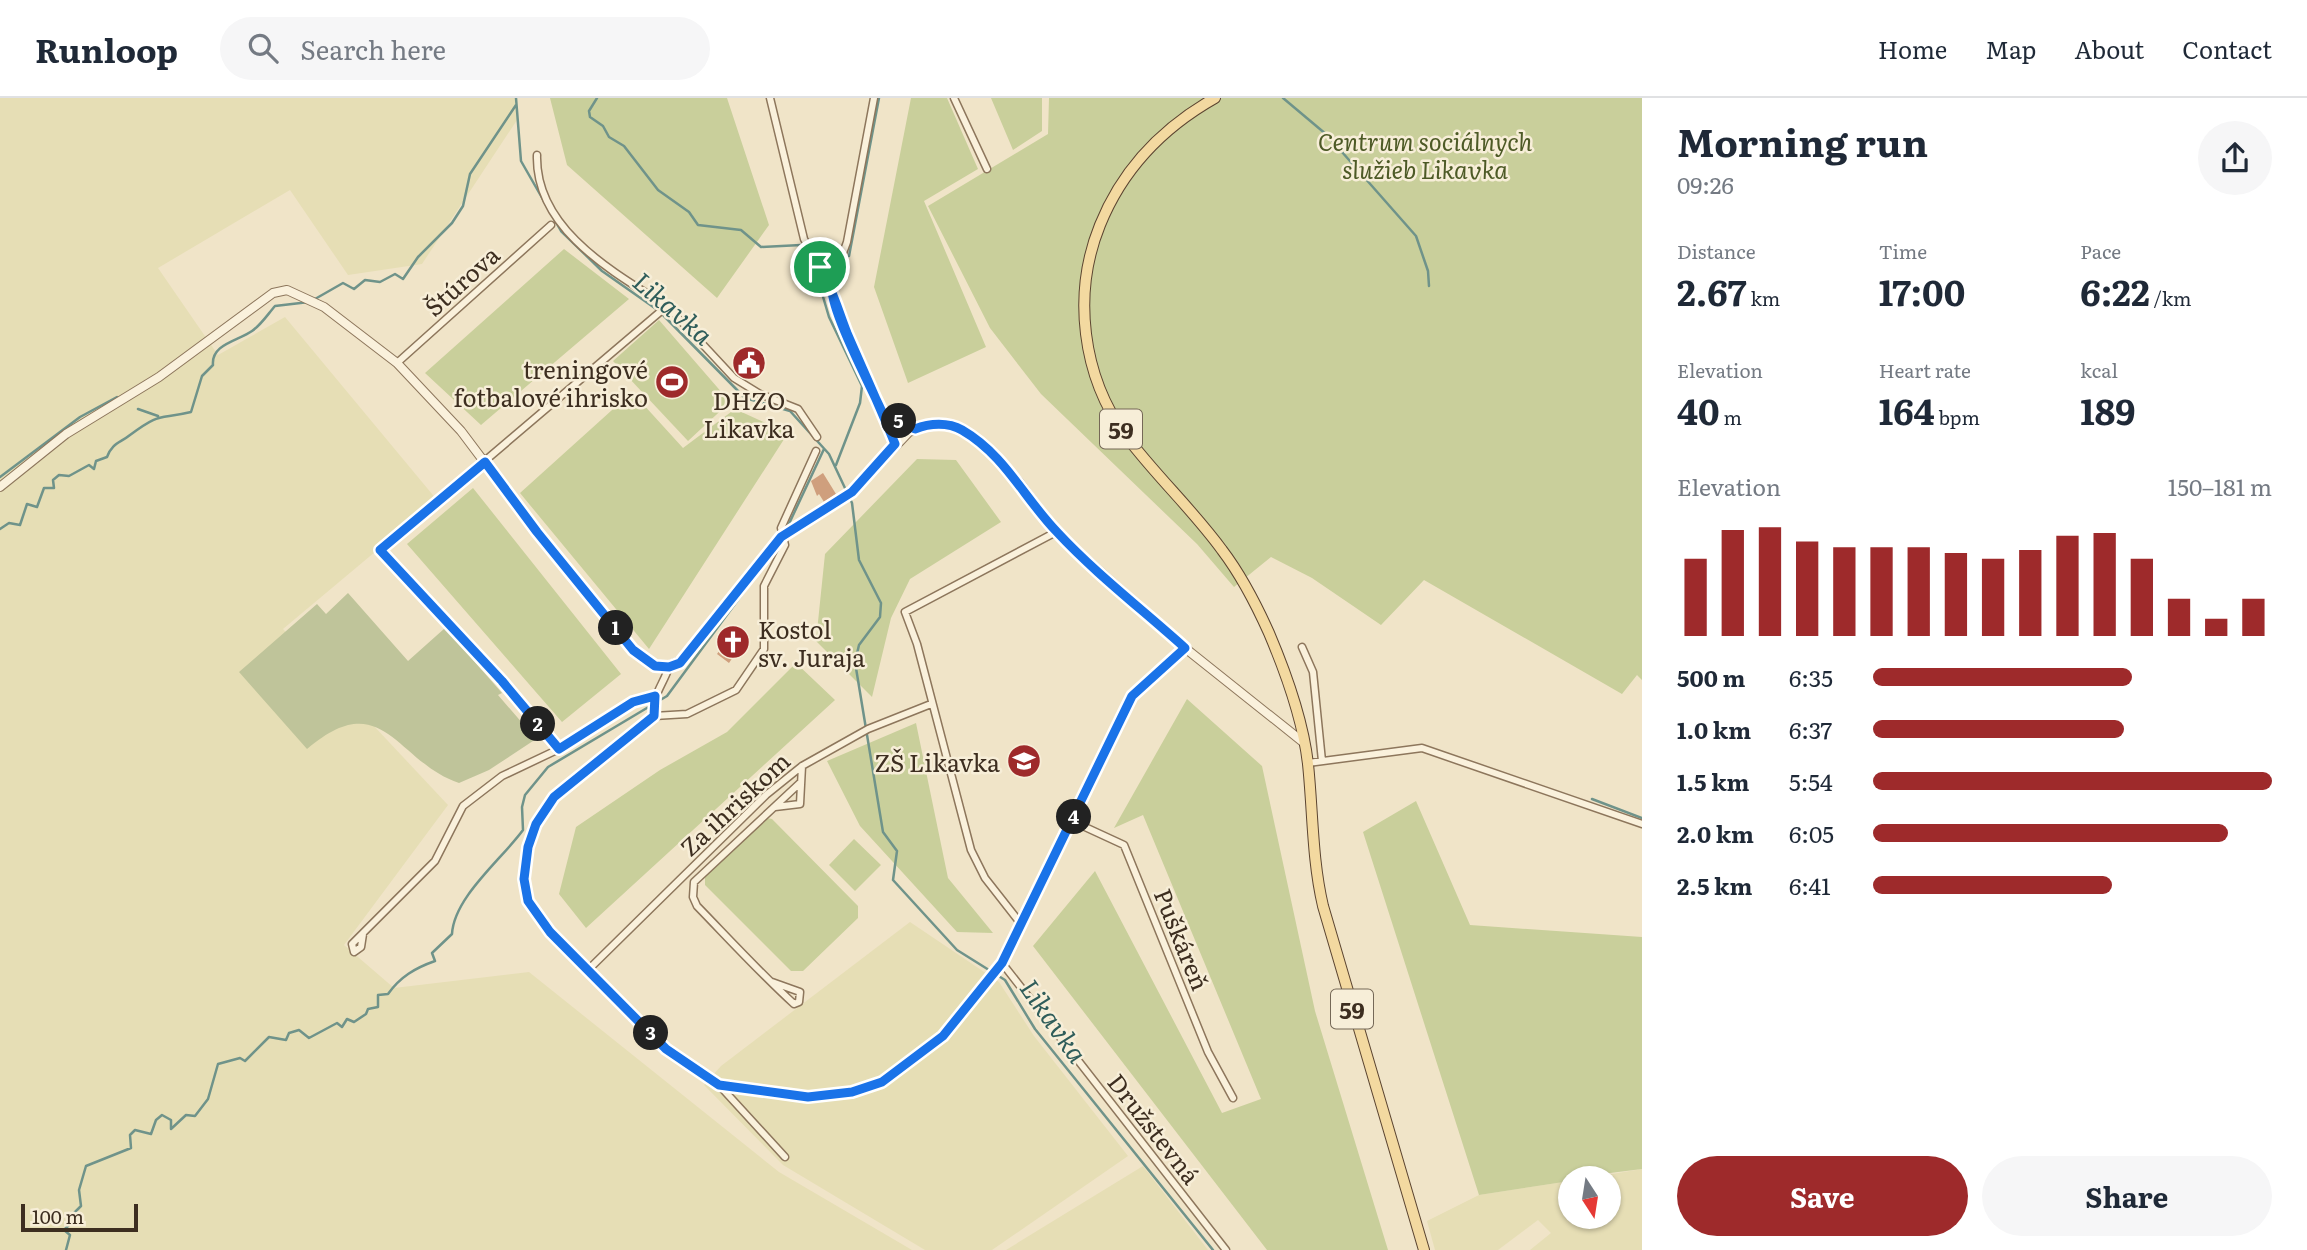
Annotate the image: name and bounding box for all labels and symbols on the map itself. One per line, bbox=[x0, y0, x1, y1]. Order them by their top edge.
park label: Centrum sociálnych služieb Likavka bbox=[1318, 123, 1532, 186]
street label: Štúrova bbox=[416, 237, 506, 323]
pin bbox=[790, 237, 850, 297]
water label: Likavka bbox=[626, 261, 723, 353]
public building icon: DHZO Likavka bbox=[730, 344, 768, 382]
place label: treningové fotbalové ihrisko bbox=[453, 351, 648, 414]
sports icon: treningové fotbalové ihrisko bbox=[653, 363, 691, 401]
place label: DHZO Likavka bbox=[704, 382, 795, 445]
pin: 5 bbox=[881, 404, 916, 438]
road number: 59 bbox=[1100, 410, 1142, 448]
pin: 1 bbox=[598, 610, 634, 646]
place label: Kostol sv. Juraja bbox=[758, 611, 865, 674]
church icon: Kostol sv. Juraja bbox=[714, 623, 752, 661]
pin: 2 bbox=[520, 706, 556, 742]
school or university icon: ZŠ Likavka bbox=[1005, 742, 1043, 780]
street label: Za ihriskom bbox=[671, 743, 797, 863]
place label: ZŠ Likavka bbox=[874, 744, 1000, 779]
pin: 4 bbox=[1056, 800, 1092, 834]
street label: Puškáreň bbox=[1147, 883, 1219, 995]
water label: Likavka bbox=[1012, 970, 1098, 1070]
road number: 59 bbox=[1331, 989, 1373, 1028]
pin: 3 bbox=[634, 1016, 668, 1051]
street label: Družstevná bbox=[1101, 1065, 1209, 1191]
north arrow bbox=[1558, 1166, 1620, 1228]
scale bar bbox=[21, 1201, 138, 1233]

